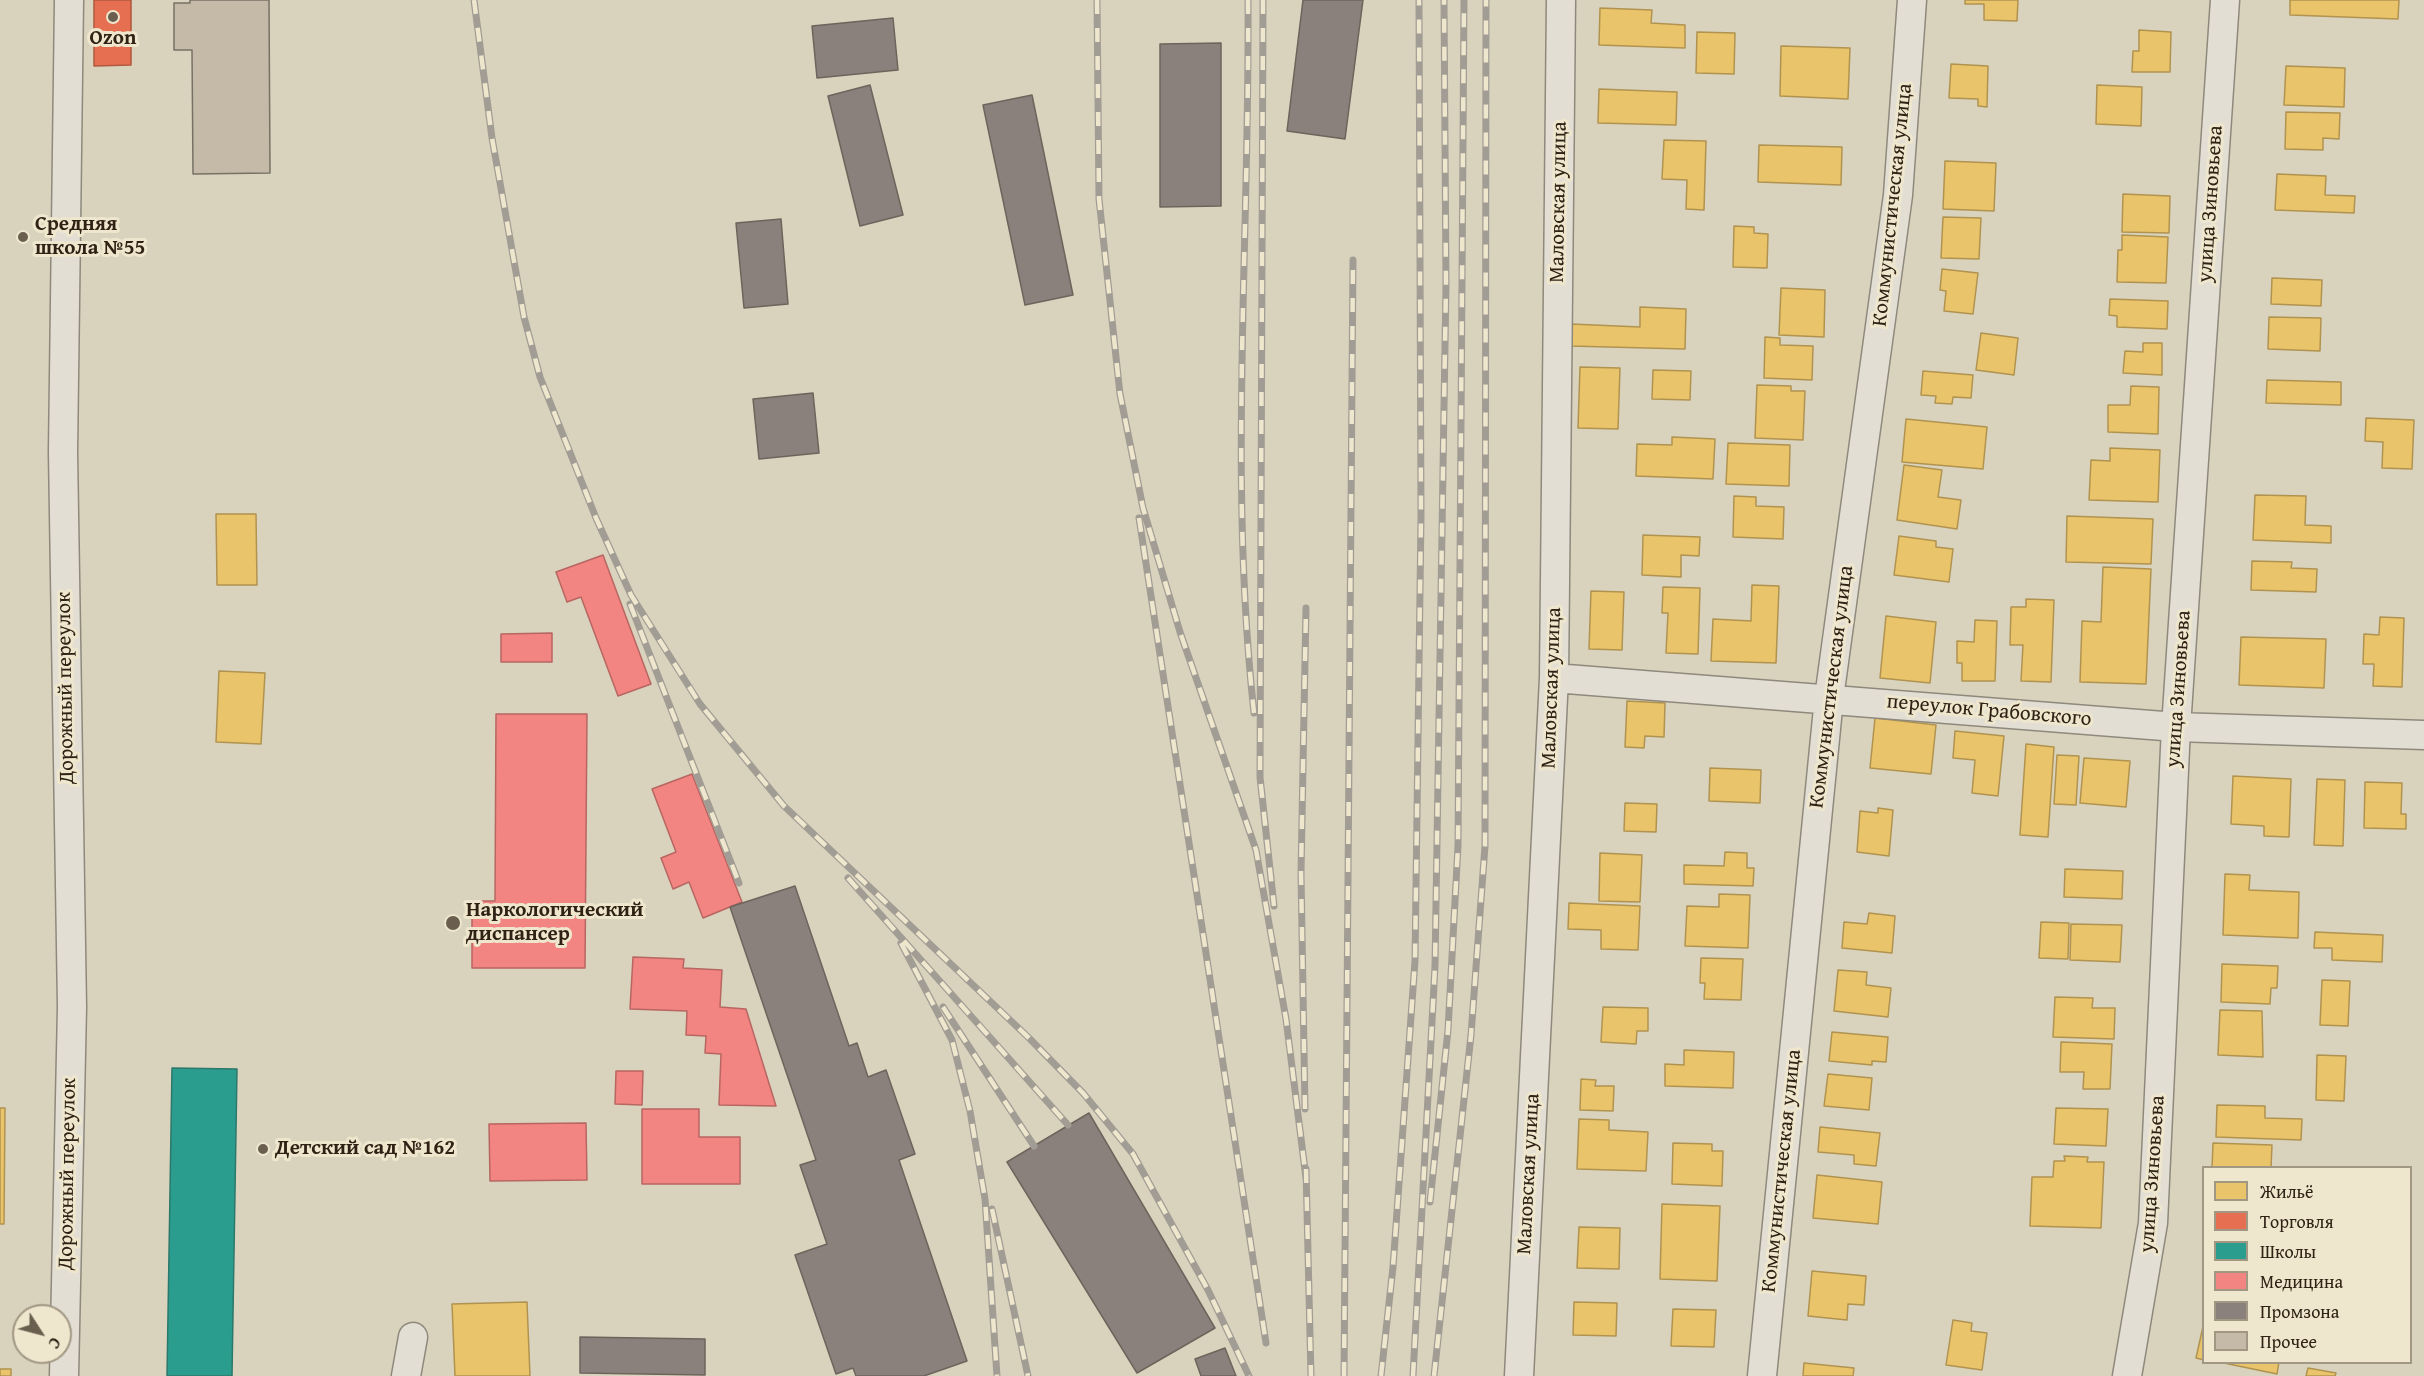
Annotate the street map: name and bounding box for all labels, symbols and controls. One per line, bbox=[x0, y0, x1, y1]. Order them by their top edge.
marker: Ozon bbox=[106, 10, 120, 24]
place label: Ozon bbox=[90, 26, 136, 52]
street label: Коммунистическая улица bbox=[1868, 82, 1918, 328]
street label: Маловская улица bbox=[1545, 121, 1573, 283]
street label: улица Зиновьева bbox=[2193, 124, 2229, 284]
place label: Средняя школа №55 bbox=[35, 212, 145, 262]
marker: Средняя школа №55 bbox=[16, 230, 30, 244]
street label: Коммунистическая улица bbox=[1805, 564, 1859, 810]
street label: Дорожный переулок bbox=[52, 592, 80, 784]
street label: Маловская улица bbox=[1537, 607, 1567, 769]
street label: улица Зиновьева bbox=[2161, 609, 2197, 769]
street label: переулок Грабовского bbox=[1886, 690, 2092, 732]
place label: Наркологический диспансер bbox=[466, 898, 643, 948]
marker: Наркологический диспансер bbox=[444, 914, 462, 932]
street label: Коммунистическая улица bbox=[1757, 1048, 1807, 1294]
street label: Дорожный переулок bbox=[54, 1078, 82, 1270]
street label: Маловская улица bbox=[1512, 1093, 1546, 1255]
street label: улица Зиновьева bbox=[2135, 1094, 2171, 1254]
place label: Детский сад №162 bbox=[275, 1136, 455, 1162]
marker: Детский сад №162 bbox=[256, 1142, 270, 1156]
legend bbox=[2202, 1166, 2412, 1364]
text: Жильё bbox=[2260, 1178, 2314, 1205]
text: Торговля bbox=[2260, 1208, 2334, 1235]
text: Школы bbox=[2260, 1238, 2316, 1265]
text: Медицина bbox=[2260, 1268, 2343, 1295]
text: Промзона bbox=[2260, 1298, 2339, 1325]
north arrow bbox=[12, 1304, 72, 1364]
text: Прочее bbox=[2260, 1328, 2317, 1355]
text: С bbox=[43, 1333, 67, 1354]

